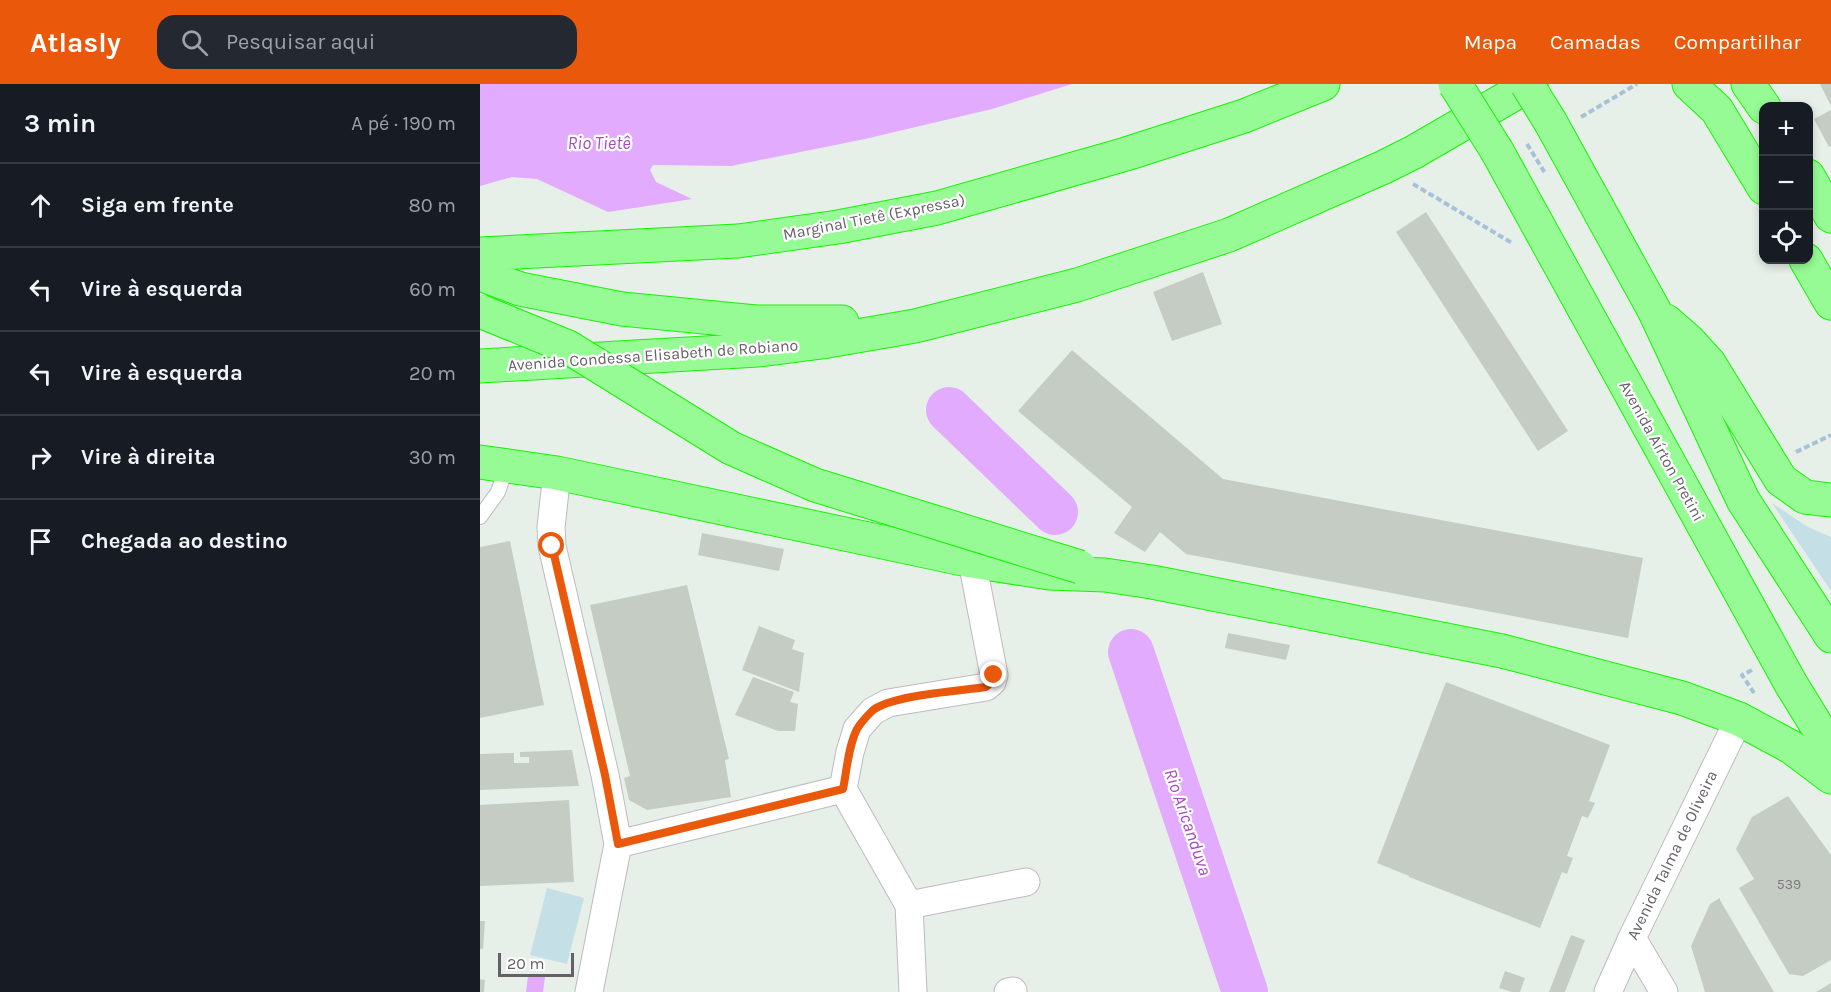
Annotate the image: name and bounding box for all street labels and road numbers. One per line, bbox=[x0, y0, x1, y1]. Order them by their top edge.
street label: Marginal Tietê (Expressa) bbox=[781, 190, 967, 244]
street label: Avenida Condessa Elisabeth de Robiano bbox=[507, 335, 799, 375]
street label: Avenida Aírton Pretini bbox=[1615, 377, 1709, 525]
street label: Avenida Talma de Oliveira bbox=[1623, 767, 1721, 943]

